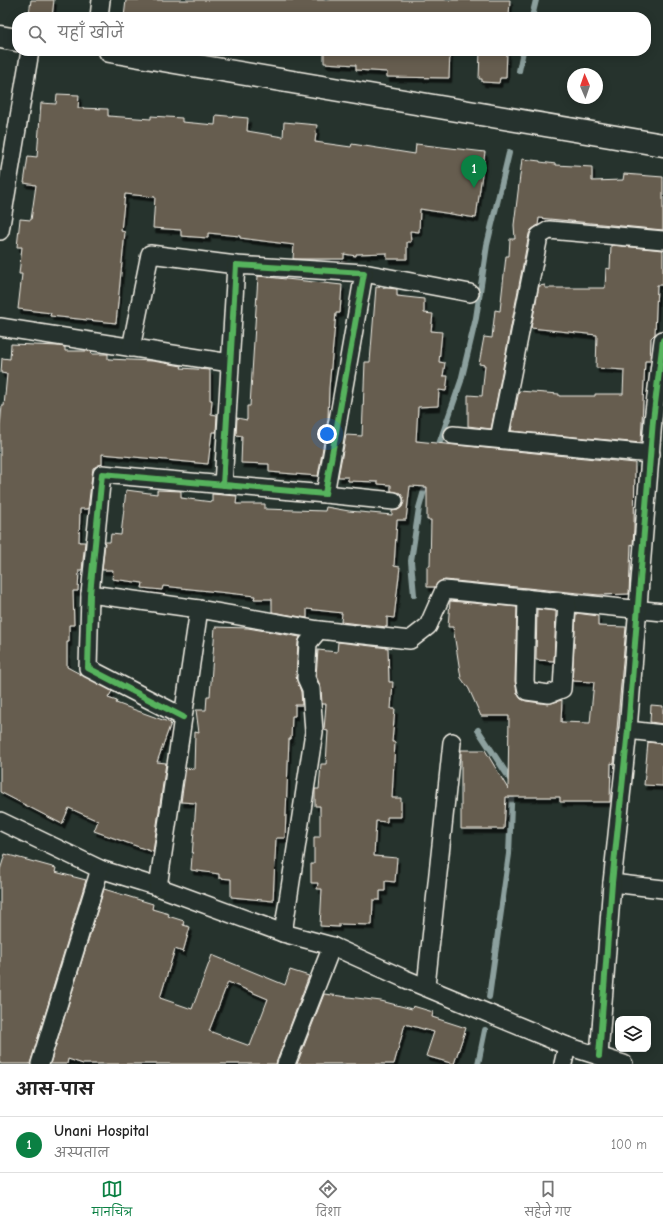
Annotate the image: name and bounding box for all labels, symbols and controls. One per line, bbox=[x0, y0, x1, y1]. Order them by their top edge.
search box bbox=[12, 12, 651, 56]
icon: search bbox=[26, 23, 48, 45]
text: यहाँ खोजें bbox=[58, 24, 124, 42]
north arrow bbox=[567, 68, 603, 104]
pin: 1 bbox=[461, 155, 487, 188]
your location bbox=[317, 424, 337, 444]
map controls bbox=[615, 1016, 651, 1052]
button: layers bbox=[615, 1016, 651, 1052]
text: आस-पास bbox=[16, 1080, 94, 1099]
text: Unani Hospital bbox=[54, 1122, 149, 1140]
text: 1 bbox=[26, 1137, 32, 1152]
text: 100 m bbox=[611, 1137, 647, 1152]
text: अस्पताल bbox=[54, 1145, 109, 1160]
tab: मानचित्र bbox=[92, 1178, 132, 1224]
tab: दिशा bbox=[316, 1178, 341, 1224]
tab: सहेजे गए bbox=[525, 1178, 571, 1224]

